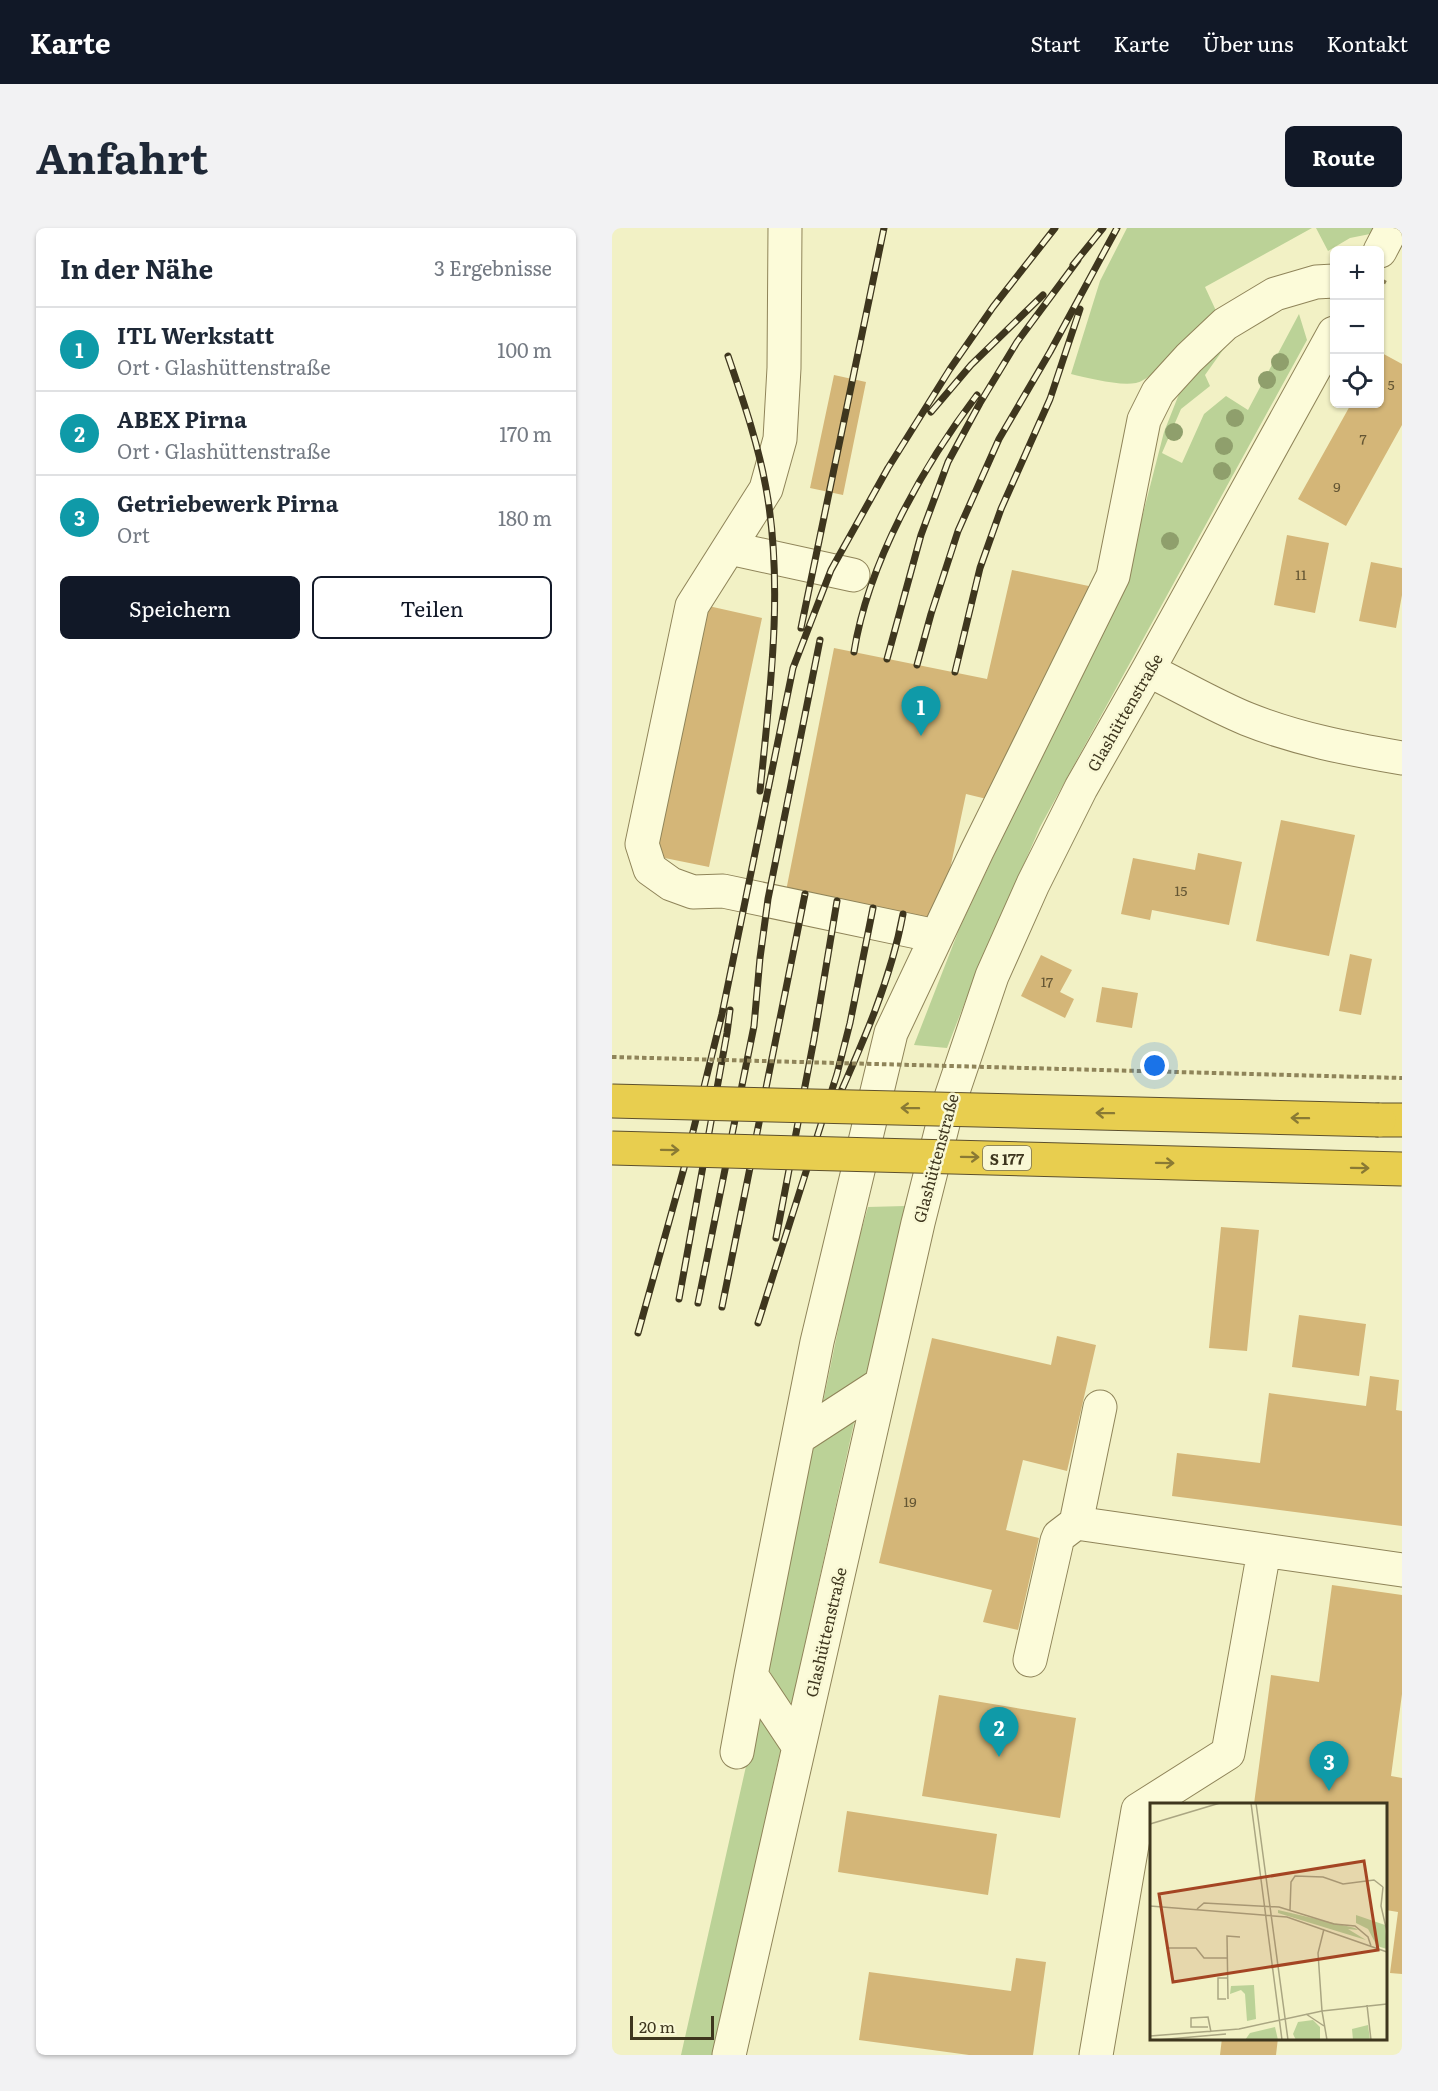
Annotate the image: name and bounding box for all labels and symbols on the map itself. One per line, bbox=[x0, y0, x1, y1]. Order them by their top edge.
house number: 5 bbox=[1387, 374, 1395, 394]
house number: 7 bbox=[1359, 428, 1367, 448]
house number: 9 bbox=[1333, 476, 1341, 496]
house number: 11 bbox=[1295, 564, 1307, 584]
street label: Glashüttenstraße bbox=[1080, 648, 1168, 776]
pin: 1 bbox=[902, 686, 940, 736]
house number: 15 bbox=[1175, 880, 1187, 900]
house number: 17 bbox=[1041, 971, 1053, 991]
your location bbox=[1140, 1051, 1169, 1080]
street label: Glashüttenstraße bbox=[906, 1091, 964, 1225]
one-way arrow bbox=[900, 1103, 920, 1114]
one-way arrow bbox=[1095, 1107, 1115, 1119]
one-way arrow bbox=[1290, 1112, 1310, 1124]
one-way arrow bbox=[660, 1144, 680, 1155]
road number: S 177 bbox=[983, 1146, 1031, 1170]
one-way arrow bbox=[960, 1152, 980, 1163]
one-way arrow bbox=[1155, 1157, 1175, 1168]
one-way arrow bbox=[1350, 1162, 1370, 1173]
house number: 19 bbox=[903, 1491, 917, 1511]
street label: Glashüttenstraße bbox=[798, 1565, 852, 1699]
pin: 2 bbox=[980, 1708, 1018, 1757]
pin: 3 bbox=[1310, 1742, 1348, 1791]
inset map bbox=[1150, 1803, 1387, 2040]
scale bar bbox=[630, 2013, 714, 2040]

